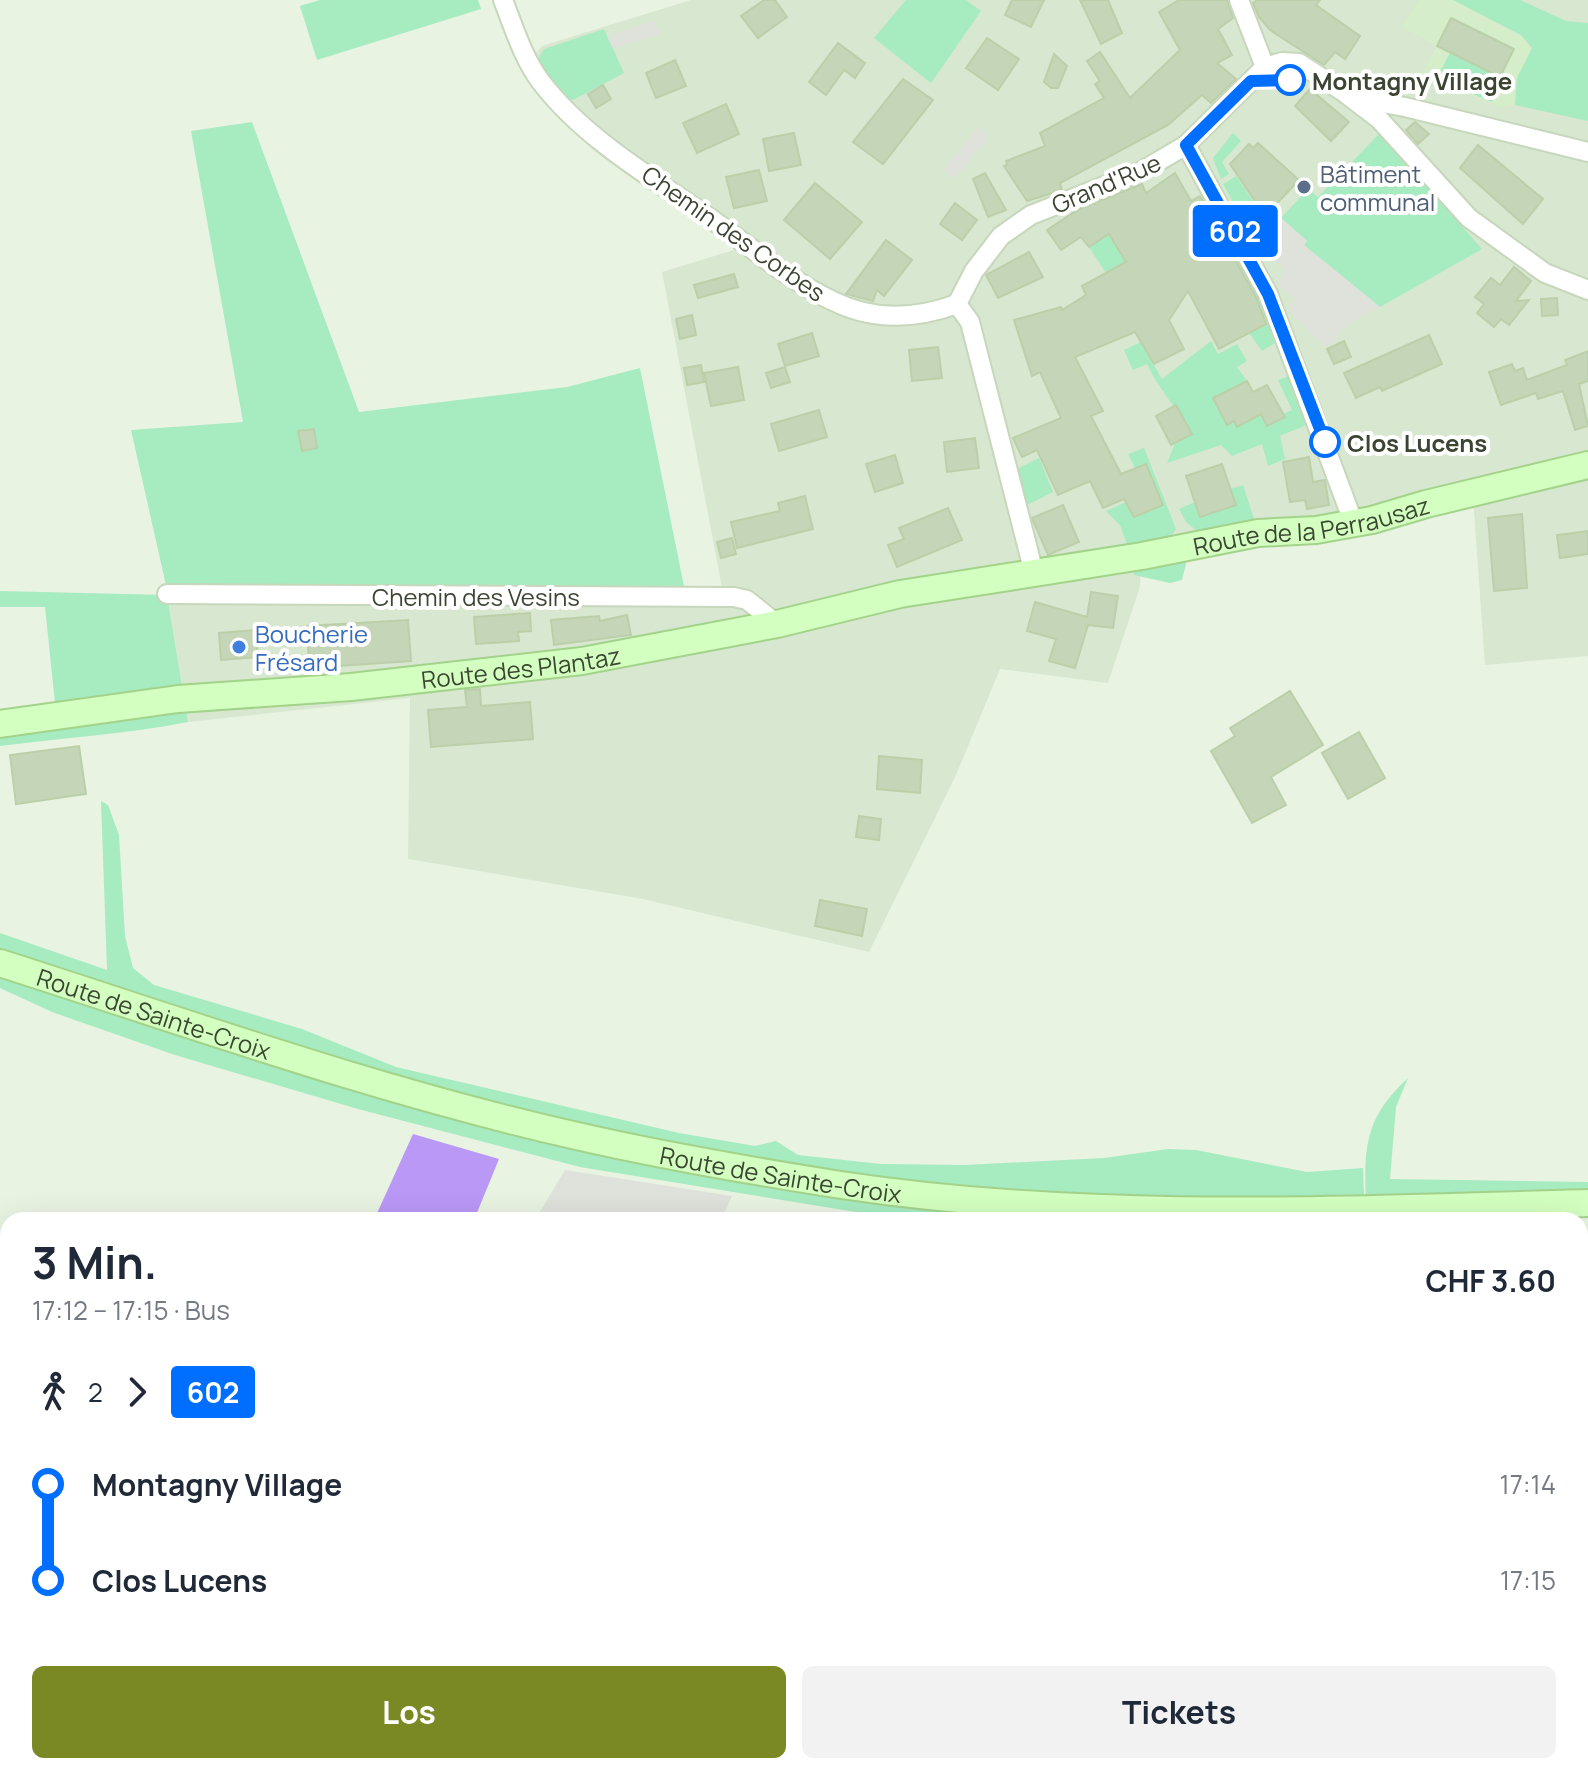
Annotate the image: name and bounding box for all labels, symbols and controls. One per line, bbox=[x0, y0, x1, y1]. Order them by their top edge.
place label: Montagny Village bbox=[1312, 64, 1512, 97]
marker: Montagny Village bbox=[1275, 65, 1305, 95]
street label: Grand'Rue bbox=[1046, 145, 1166, 221]
street label: Chemin des Corbes bbox=[636, 157, 832, 309]
place label: Bâtiment communal bbox=[1320, 157, 1435, 218]
marker: Bâtiment communal bbox=[1295, 178, 1313, 196]
line badge: 602 bbox=[1189, 205, 1281, 257]
text: 602 bbox=[1209, 212, 1261, 250]
place label: Clos Lucens bbox=[1347, 426, 1487, 459]
marker: Clos Lucens bbox=[1310, 427, 1340, 457]
street label: Route de la Perrausaz bbox=[1190, 487, 1433, 562]
street label: Chemin des Vesins bbox=[372, 580, 580, 613]
place label: Boucherie Frésard bbox=[255, 617, 368, 678]
marker: Boucherie Frésard bbox=[230, 638, 248, 656]
street label: Route des Plantaz bbox=[419, 638, 623, 696]
street label: Route de Sainte-Croix bbox=[33, 960, 275, 1067]
street label: Route de Sainte-Croix bbox=[657, 1138, 904, 1210]
text: 3 Min. bbox=[32, 1232, 157, 1292]
text: CHF 3.60 bbox=[1426, 1260, 1556, 1301]
text: 17:12 – 17:15 · Bus bbox=[32, 1292, 230, 1328]
icon: walk bbox=[32, 1370, 76, 1414]
icon: forward bbox=[115, 1370, 159, 1414]
text: 602 bbox=[187, 1373, 239, 1411]
text: 2 bbox=[88, 1374, 103, 1410]
text: Montagny Village bbox=[92, 1464, 342, 1505]
text: 17:14 bbox=[1500, 1466, 1556, 1502]
text: Clos Lucens bbox=[92, 1560, 267, 1601]
text: 17:15 bbox=[1500, 1562, 1556, 1598]
button: Los bbox=[32, 1666, 786, 1758]
button: Tickets bbox=[802, 1666, 1556, 1758]

